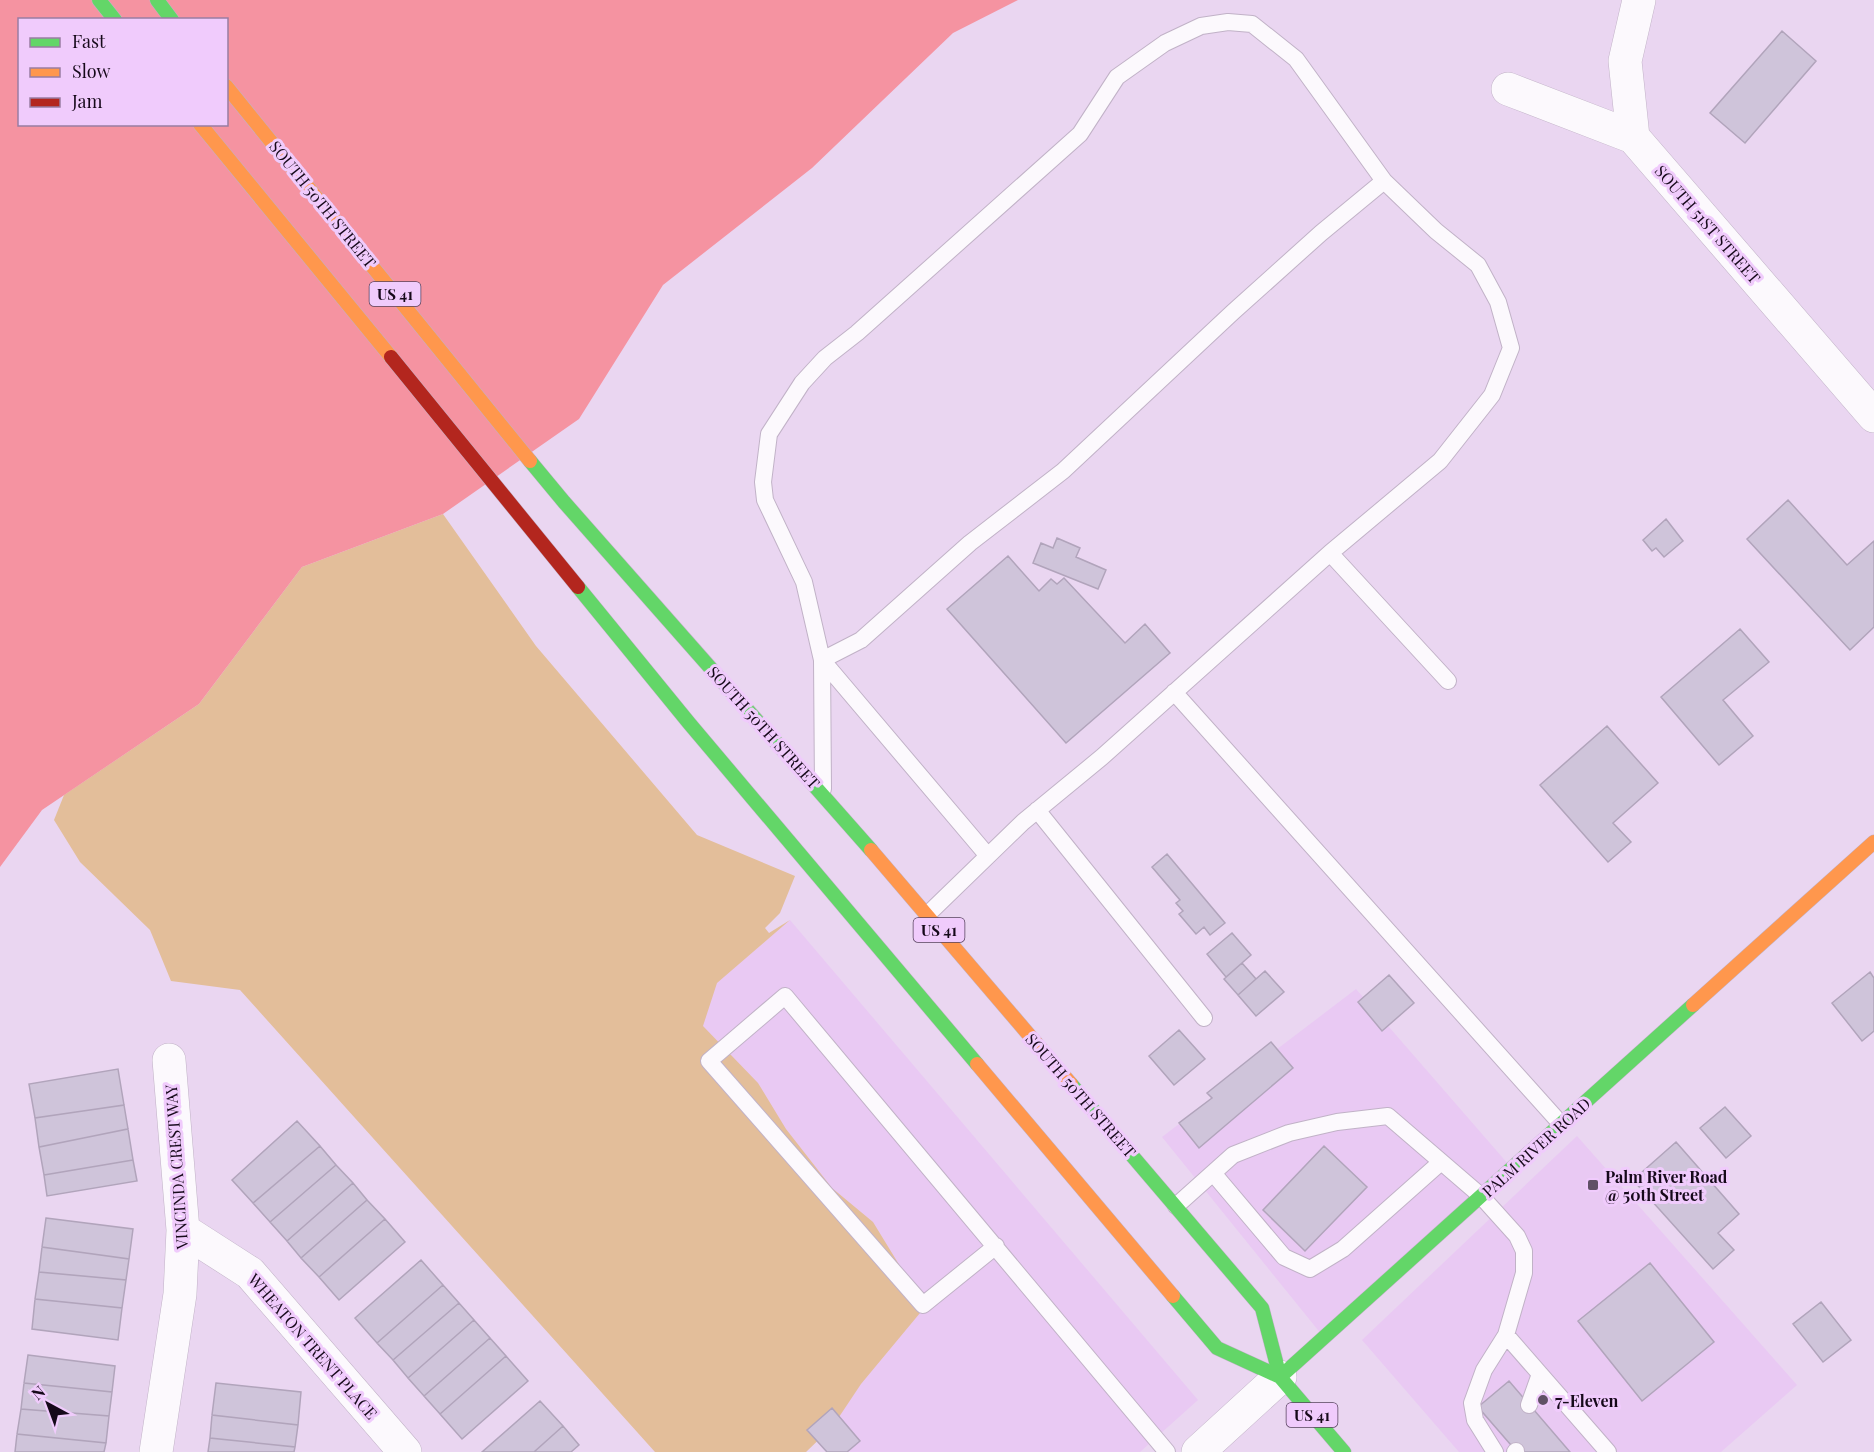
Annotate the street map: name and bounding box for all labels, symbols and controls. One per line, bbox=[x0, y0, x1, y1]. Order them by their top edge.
legend bbox=[18, 18, 228, 126]
text: Fast bbox=[72, 29, 106, 53]
text: Slow bbox=[72, 59, 110, 83]
text: Jam bbox=[71, 89, 102, 113]
street label: SOUTH 50TH STREET bbox=[265, 136, 381, 272]
street label: SOUTH 51ST STREET bbox=[1651, 160, 1765, 288]
road number: US 41 bbox=[370, 282, 420, 306]
street label: SOUTH 50TH STREET bbox=[703, 661, 825, 793]
road number: US 41 bbox=[914, 918, 964, 942]
street label: SOUTH 50TH STREET bbox=[1021, 1028, 1141, 1162]
street label: VINCINDA CREST WAY bbox=[160, 1084, 192, 1251]
street label: PALM RIVER ROAD bbox=[1477, 1093, 1595, 1201]
place label: Palm River Road @ 50th Street bbox=[1605, 1166, 1728, 1205]
marker: Palm River Road @ 50th Street bbox=[1586, 1178, 1600, 1192]
street label: WHEATON TRENT PLACE bbox=[243, 1268, 382, 1423]
north arrow bbox=[18, 1374, 78, 1434]
text: N bbox=[27, 1380, 49, 1404]
place label: 7-Eleven bbox=[1555, 1390, 1618, 1411]
marker: 7-Eleven bbox=[1536, 1393, 1550, 1407]
road number: US 41 bbox=[1286, 1403, 1338, 1427]

